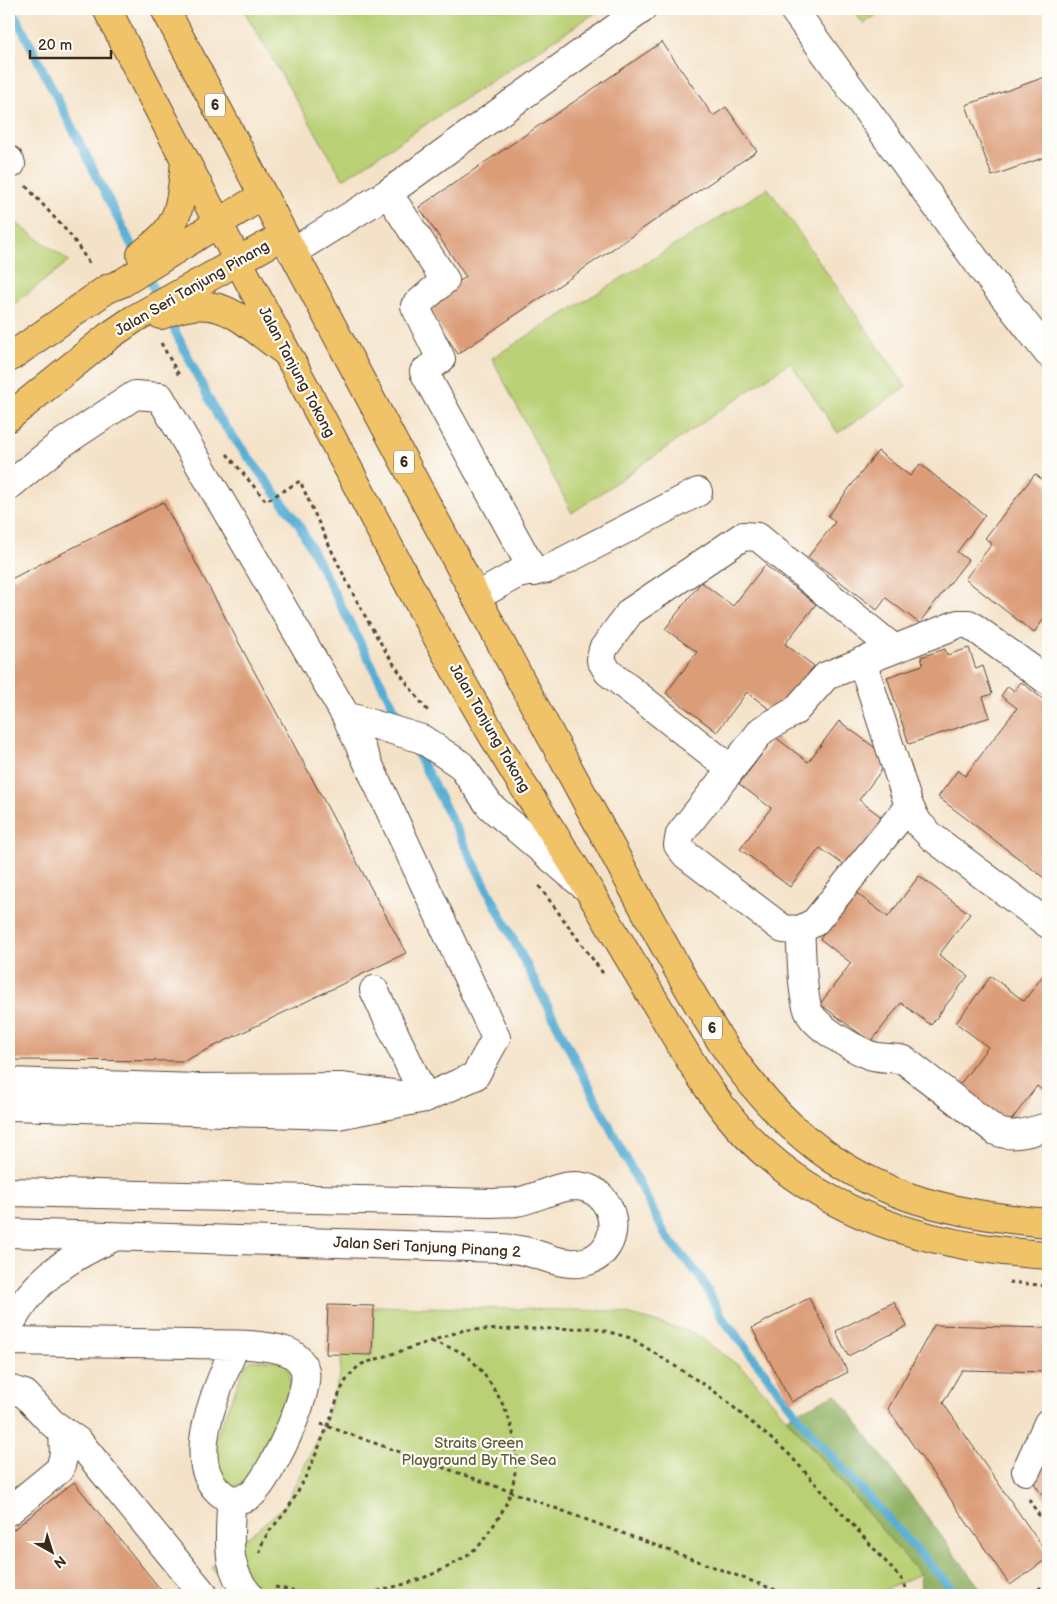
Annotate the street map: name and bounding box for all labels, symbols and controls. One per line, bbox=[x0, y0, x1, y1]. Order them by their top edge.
scale bar bbox=[30, 28, 111, 60]
text: 20 m bbox=[38, 36, 72, 55]
road number: 6 bbox=[205, 94, 225, 116]
street label: Jalan Seri Tanjung Pinang bbox=[112, 236, 273, 340]
street label: Jalan Tanjung Tokong bbox=[254, 304, 339, 441]
road number: 6 bbox=[394, 451, 414, 474]
street label: Jalan Tanjung Tokong bbox=[445, 660, 534, 796]
road number: 6 bbox=[702, 1016, 722, 1040]
street label: Jalan Seri Tanjung Pinang 2 bbox=[333, 1233, 521, 1262]
park label: Straits Green Playground By The Sea bbox=[402, 1434, 556, 1470]
north arrow bbox=[28, 1526, 78, 1576]
text: N bbox=[50, 1552, 69, 1572]

